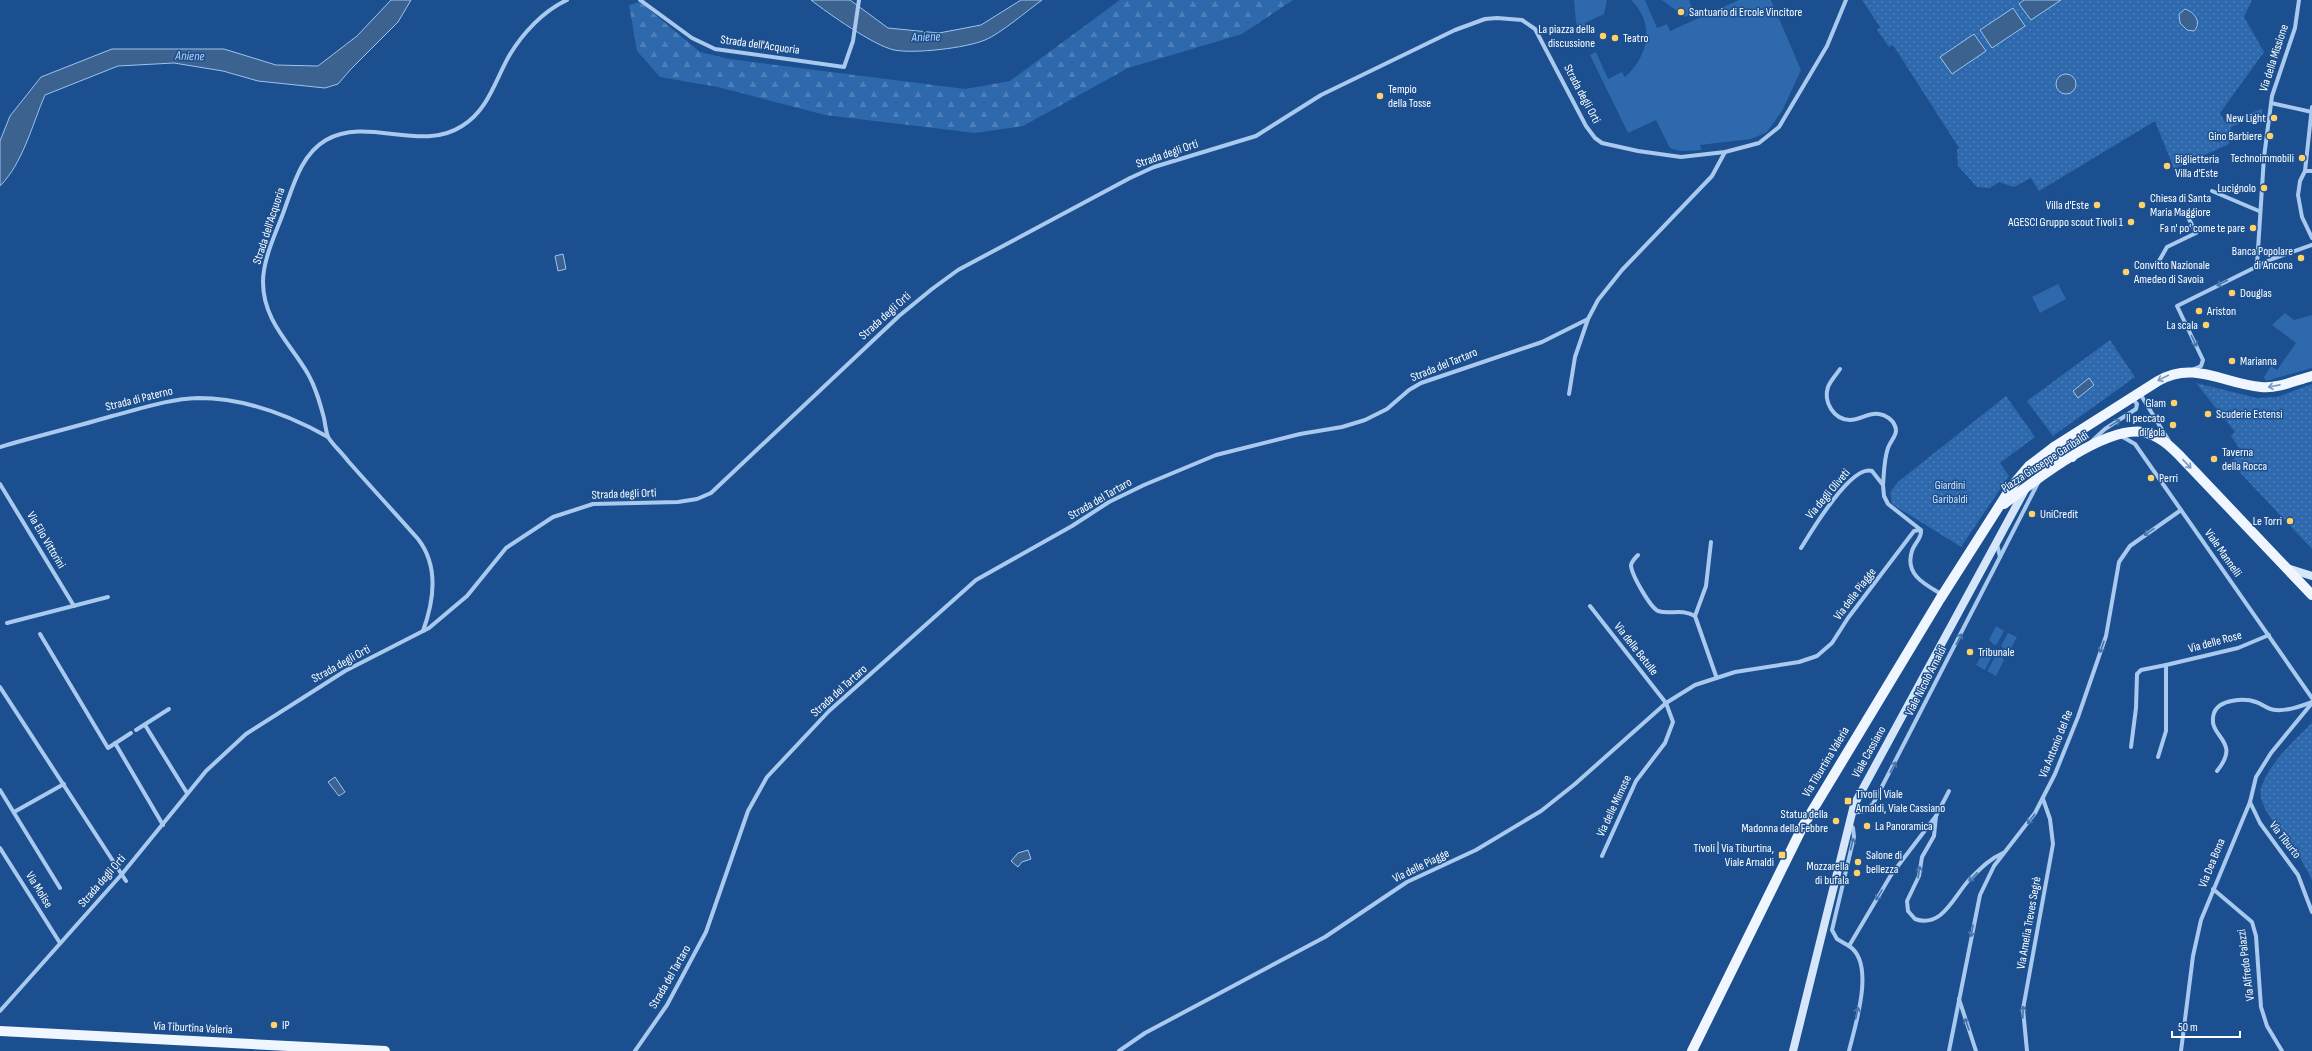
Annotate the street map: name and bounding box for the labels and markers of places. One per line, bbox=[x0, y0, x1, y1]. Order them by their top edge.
place label: Santuario di Ercole Vincitore bbox=[1689, 5, 1802, 20]
marker: Santuario di Ercole Vincitore bbox=[1676, 7, 1686, 17]
place label: La piazza della discussione bbox=[1538, 22, 1595, 51]
marker: La piazza della discussione bbox=[1598, 31, 1608, 41]
place label: Teatro bbox=[1623, 31, 1648, 46]
marker: Teatro bbox=[1610, 33, 1620, 43]
place label: Tempio della Tosse bbox=[1388, 82, 1431, 111]
marker: Tempio della Tosse bbox=[1375, 91, 1385, 101]
place label: New Light bbox=[2226, 111, 2266, 126]
marker: New Light bbox=[2269, 113, 2279, 123]
place label: Gino Barbiere bbox=[2208, 129, 2262, 144]
marker: Gino Barbiere bbox=[2265, 131, 2275, 141]
place label: Technoimmobili bbox=[2230, 151, 2294, 166]
place label: Biglietteria Villa d'Este bbox=[2175, 152, 2220, 181]
marker: Technoimmobili bbox=[2297, 153, 2307, 163]
marker: Biglietteria Villa d'Este bbox=[2162, 161, 2172, 171]
place label: Lucignolo bbox=[2217, 181, 2256, 196]
marker: Lucignolo bbox=[2259, 183, 2269, 193]
place label: Chiesa di Santa Maria Maggiore bbox=[2150, 191, 2212, 220]
place label: Villa d'Este bbox=[2046, 198, 2089, 213]
marker: Villa d'Este bbox=[2092, 200, 2102, 210]
marker: Chiesa di Santa Maria Maggiore bbox=[2137, 200, 2147, 210]
place label: AGESCI Gruppo scout Tivoli 1 bbox=[2007, 215, 2124, 230]
marker: AGESCI Gruppo scout Tivoli 1 bbox=[2126, 217, 2136, 227]
place label: Fa n' po' come te pare bbox=[2160, 221, 2245, 236]
marker: Fa n' po' come te pare bbox=[2248, 223, 2258, 233]
place label: Banca Popolare di Ancona bbox=[2232, 244, 2293, 273]
marker: Banca Popolare di Ancona bbox=[2296, 253, 2306, 263]
place label: Convitto Nazionale Amedeo di Savoia bbox=[2133, 258, 2210, 287]
marker: Convitto Nazionale Amedeo di Savoia bbox=[2121, 267, 2131, 277]
place label: Douglas bbox=[2240, 286, 2272, 301]
marker: Douglas bbox=[2227, 288, 2237, 298]
place label: Ariston bbox=[2206, 304, 2236, 319]
marker: Ariston bbox=[2194, 306, 2204, 316]
place label: La scala bbox=[2167, 318, 2198, 333]
marker: La scala bbox=[2201, 320, 2211, 330]
place label: Marianna bbox=[2240, 354, 2277, 369]
marker: Marianna bbox=[2227, 356, 2237, 366]
place label: Glam bbox=[2145, 396, 2166, 411]
marker: Glam bbox=[2169, 398, 2179, 408]
place label: Scuderie Estensi bbox=[2216, 407, 2283, 422]
marker: Scuderie Estensi bbox=[2203, 409, 2213, 419]
place label: Il peccato di gola bbox=[2126, 411, 2165, 440]
marker: Il peccato di gola bbox=[2168, 420, 2178, 430]
place label: Taverna della Rocca bbox=[2222, 445, 2268, 474]
marker: Taverna della Rocca bbox=[2209, 454, 2219, 464]
place label: Perri bbox=[2159, 471, 2178, 486]
marker: Perri bbox=[2146, 473, 2156, 483]
place label: UniCredit bbox=[2040, 507, 2078, 522]
marker: UniCredit bbox=[2027, 509, 2037, 519]
place label: Le Torri bbox=[2253, 514, 2282, 529]
marker: Le Torri bbox=[2285, 516, 2295, 526]
place label: Tribunale bbox=[1978, 645, 2015, 660]
marker: Tribunale bbox=[1965, 647, 1975, 657]
place label: Tivoli | Viale Arnaldi, Viale Cassiano bbox=[1855, 787, 1945, 816]
marker: Tivoli | Viale Arnaldi, Viale Cassiano bbox=[1843, 796, 1853, 806]
place label: Statua della Madonna della Febbre bbox=[1741, 807, 1828, 836]
marker: Statua della Madonna della Febbre bbox=[1831, 816, 1841, 826]
place label: La Panoramica bbox=[1875, 819, 1933, 834]
marker: La Panoramica bbox=[1862, 821, 1872, 831]
place label: Tivoli | Via Tiburtina, Viale Arnaldi bbox=[1694, 841, 1774, 870]
place label: Salone di bellezza bbox=[1866, 848, 1902, 877]
marker: Tivoli | Via Tiburtina, Viale Arnaldi bbox=[1777, 850, 1787, 860]
marker: Salone di bellezza bbox=[1853, 857, 1863, 867]
place label: Mozzarella di bufala bbox=[1807, 859, 1849, 888]
marker: Mozzarella di bufala bbox=[1852, 868, 1862, 878]
place label: IP bbox=[282, 1018, 290, 1033]
marker: IP bbox=[269, 1020, 279, 1030]

